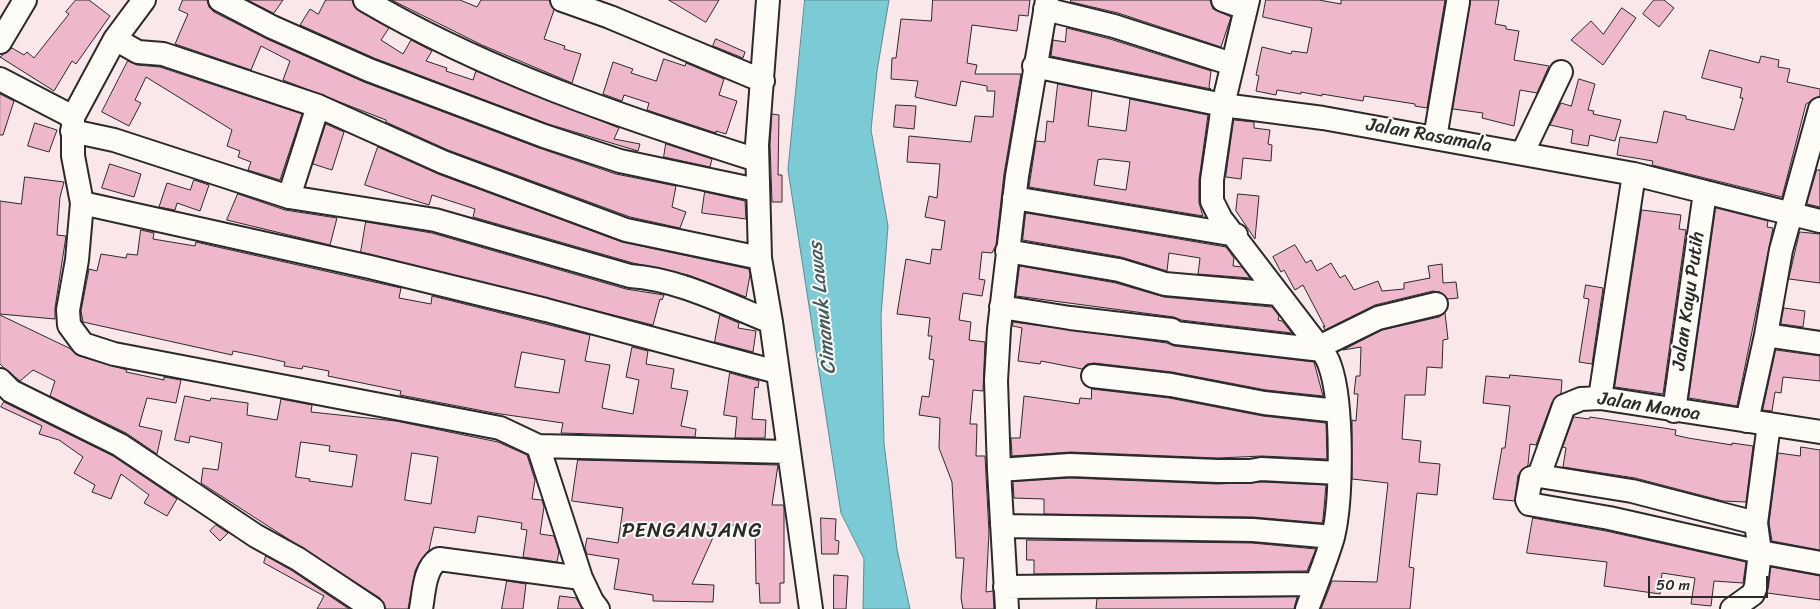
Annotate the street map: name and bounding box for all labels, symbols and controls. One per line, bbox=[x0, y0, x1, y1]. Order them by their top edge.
street label: Jalan Rasamala bbox=[1364, 114, 1494, 158]
street label: Jalan Kayu Putih bbox=[1668, 230, 1710, 372]
water label: Cimanuk Lawas bbox=[804, 241, 842, 375]
street label: Jalan Manoa bbox=[1596, 388, 1702, 426]
district label: PENGANJANG bbox=[620, 519, 764, 545]
scale bar bbox=[1650, 566, 1770, 598]
text: 50 m bbox=[1656, 572, 1690, 598]

